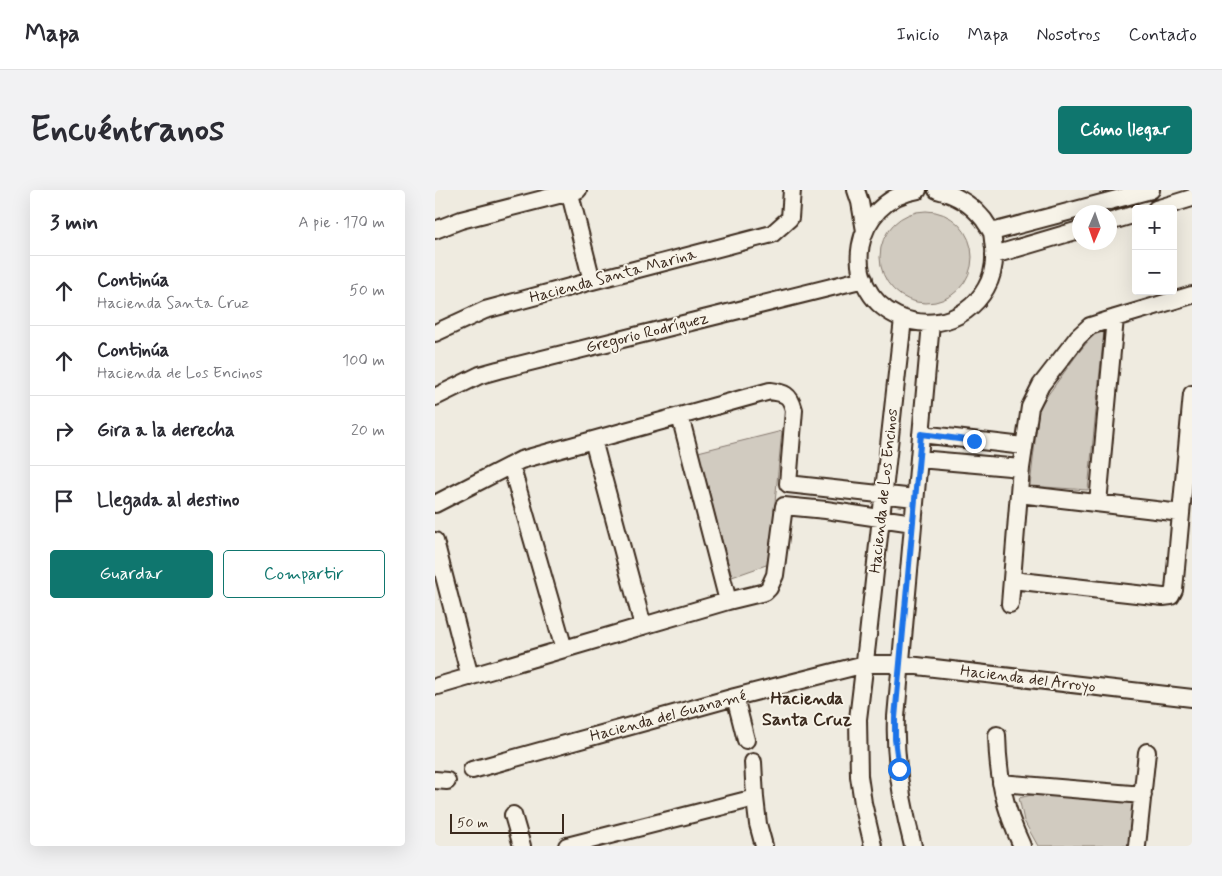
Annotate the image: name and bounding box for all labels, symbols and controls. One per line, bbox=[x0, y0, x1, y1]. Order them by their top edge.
text: Mapa bbox=[25, 19, 80, 50]
text: Inicio bbox=[897, 23, 939, 47]
text: Mapa bbox=[967, 23, 1008, 47]
text: Nosotros bbox=[1036, 23, 1101, 47]
text: Contacto bbox=[1129, 23, 1197, 47]
button: Cómo llegar bbox=[1058, 106, 1192, 154]
text: Encuéntranos bbox=[30, 107, 225, 153]
north arrow bbox=[1072, 205, 1117, 250]
map controls bbox=[1132, 205, 1177, 295]
button: + bbox=[1132, 205, 1177, 250]
text: 3 min bbox=[50, 209, 98, 237]
text: A pie · 170 m bbox=[298, 212, 385, 233]
street label: Hacienda Santa Marina bbox=[527, 243, 699, 308]
button: − bbox=[1132, 250, 1177, 295]
text: Continúa bbox=[97, 268, 169, 293]
icon: ahead bbox=[50, 277, 78, 305]
text: 50 m bbox=[349, 280, 385, 301]
text: Hacienda Santa Cruz bbox=[97, 293, 249, 314]
street label: Gregorio Rodríguez bbox=[584, 308, 711, 359]
text: Continúa bbox=[97, 338, 169, 363]
icon: ahead bbox=[50, 347, 78, 375]
text: 100 m bbox=[342, 350, 385, 371]
text: Hacienda de Los Encinos bbox=[97, 363, 263, 384]
street label: Hacienda de Los Encinos bbox=[865, 408, 903, 574]
icon: right bbox=[50, 417, 78, 445]
text: Gira a la derecha bbox=[97, 418, 235, 443]
text: 20 m bbox=[351, 420, 385, 441]
route end bbox=[963, 430, 986, 453]
icon: arrive bbox=[50, 487, 78, 515]
text: Llegada al destino bbox=[97, 488, 239, 513]
button: Guardar bbox=[50, 550, 213, 598]
button: Compartir bbox=[223, 550, 385, 598]
street label: Hacienda del Arroyo bbox=[959, 660, 1097, 698]
street label: Hacienda del Guanamé bbox=[588, 685, 748, 747]
district label: Hacienda Santa Cruz bbox=[762, 687, 852, 732]
route start bbox=[888, 758, 911, 781]
scale bar bbox=[450, 811, 564, 834]
text: 50 m bbox=[457, 814, 488, 832]

